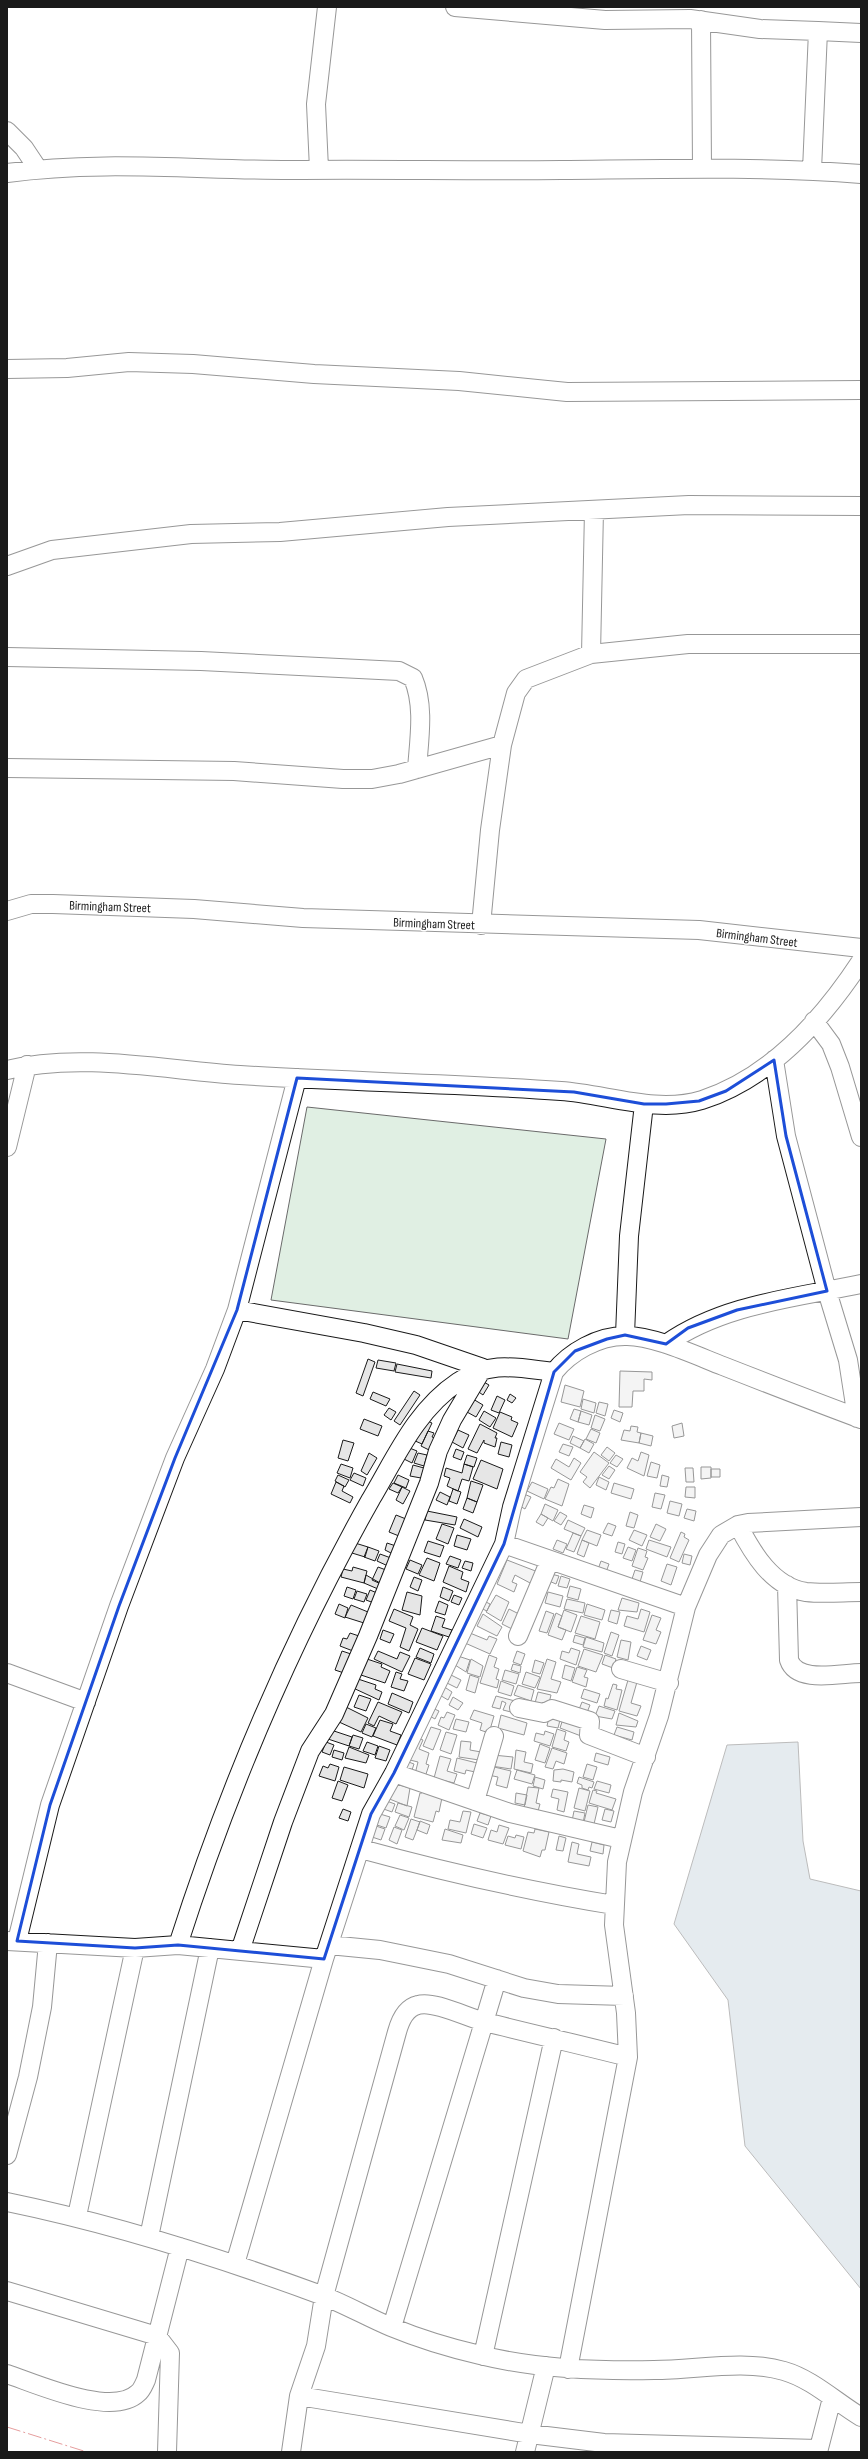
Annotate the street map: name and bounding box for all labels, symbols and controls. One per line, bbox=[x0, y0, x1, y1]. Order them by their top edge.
street label: Birmingham Street bbox=[69, 898, 151, 916]
street label: Birmingham Street bbox=[393, 915, 475, 933]
street label: Birmingham Street bbox=[715, 925, 799, 951]

